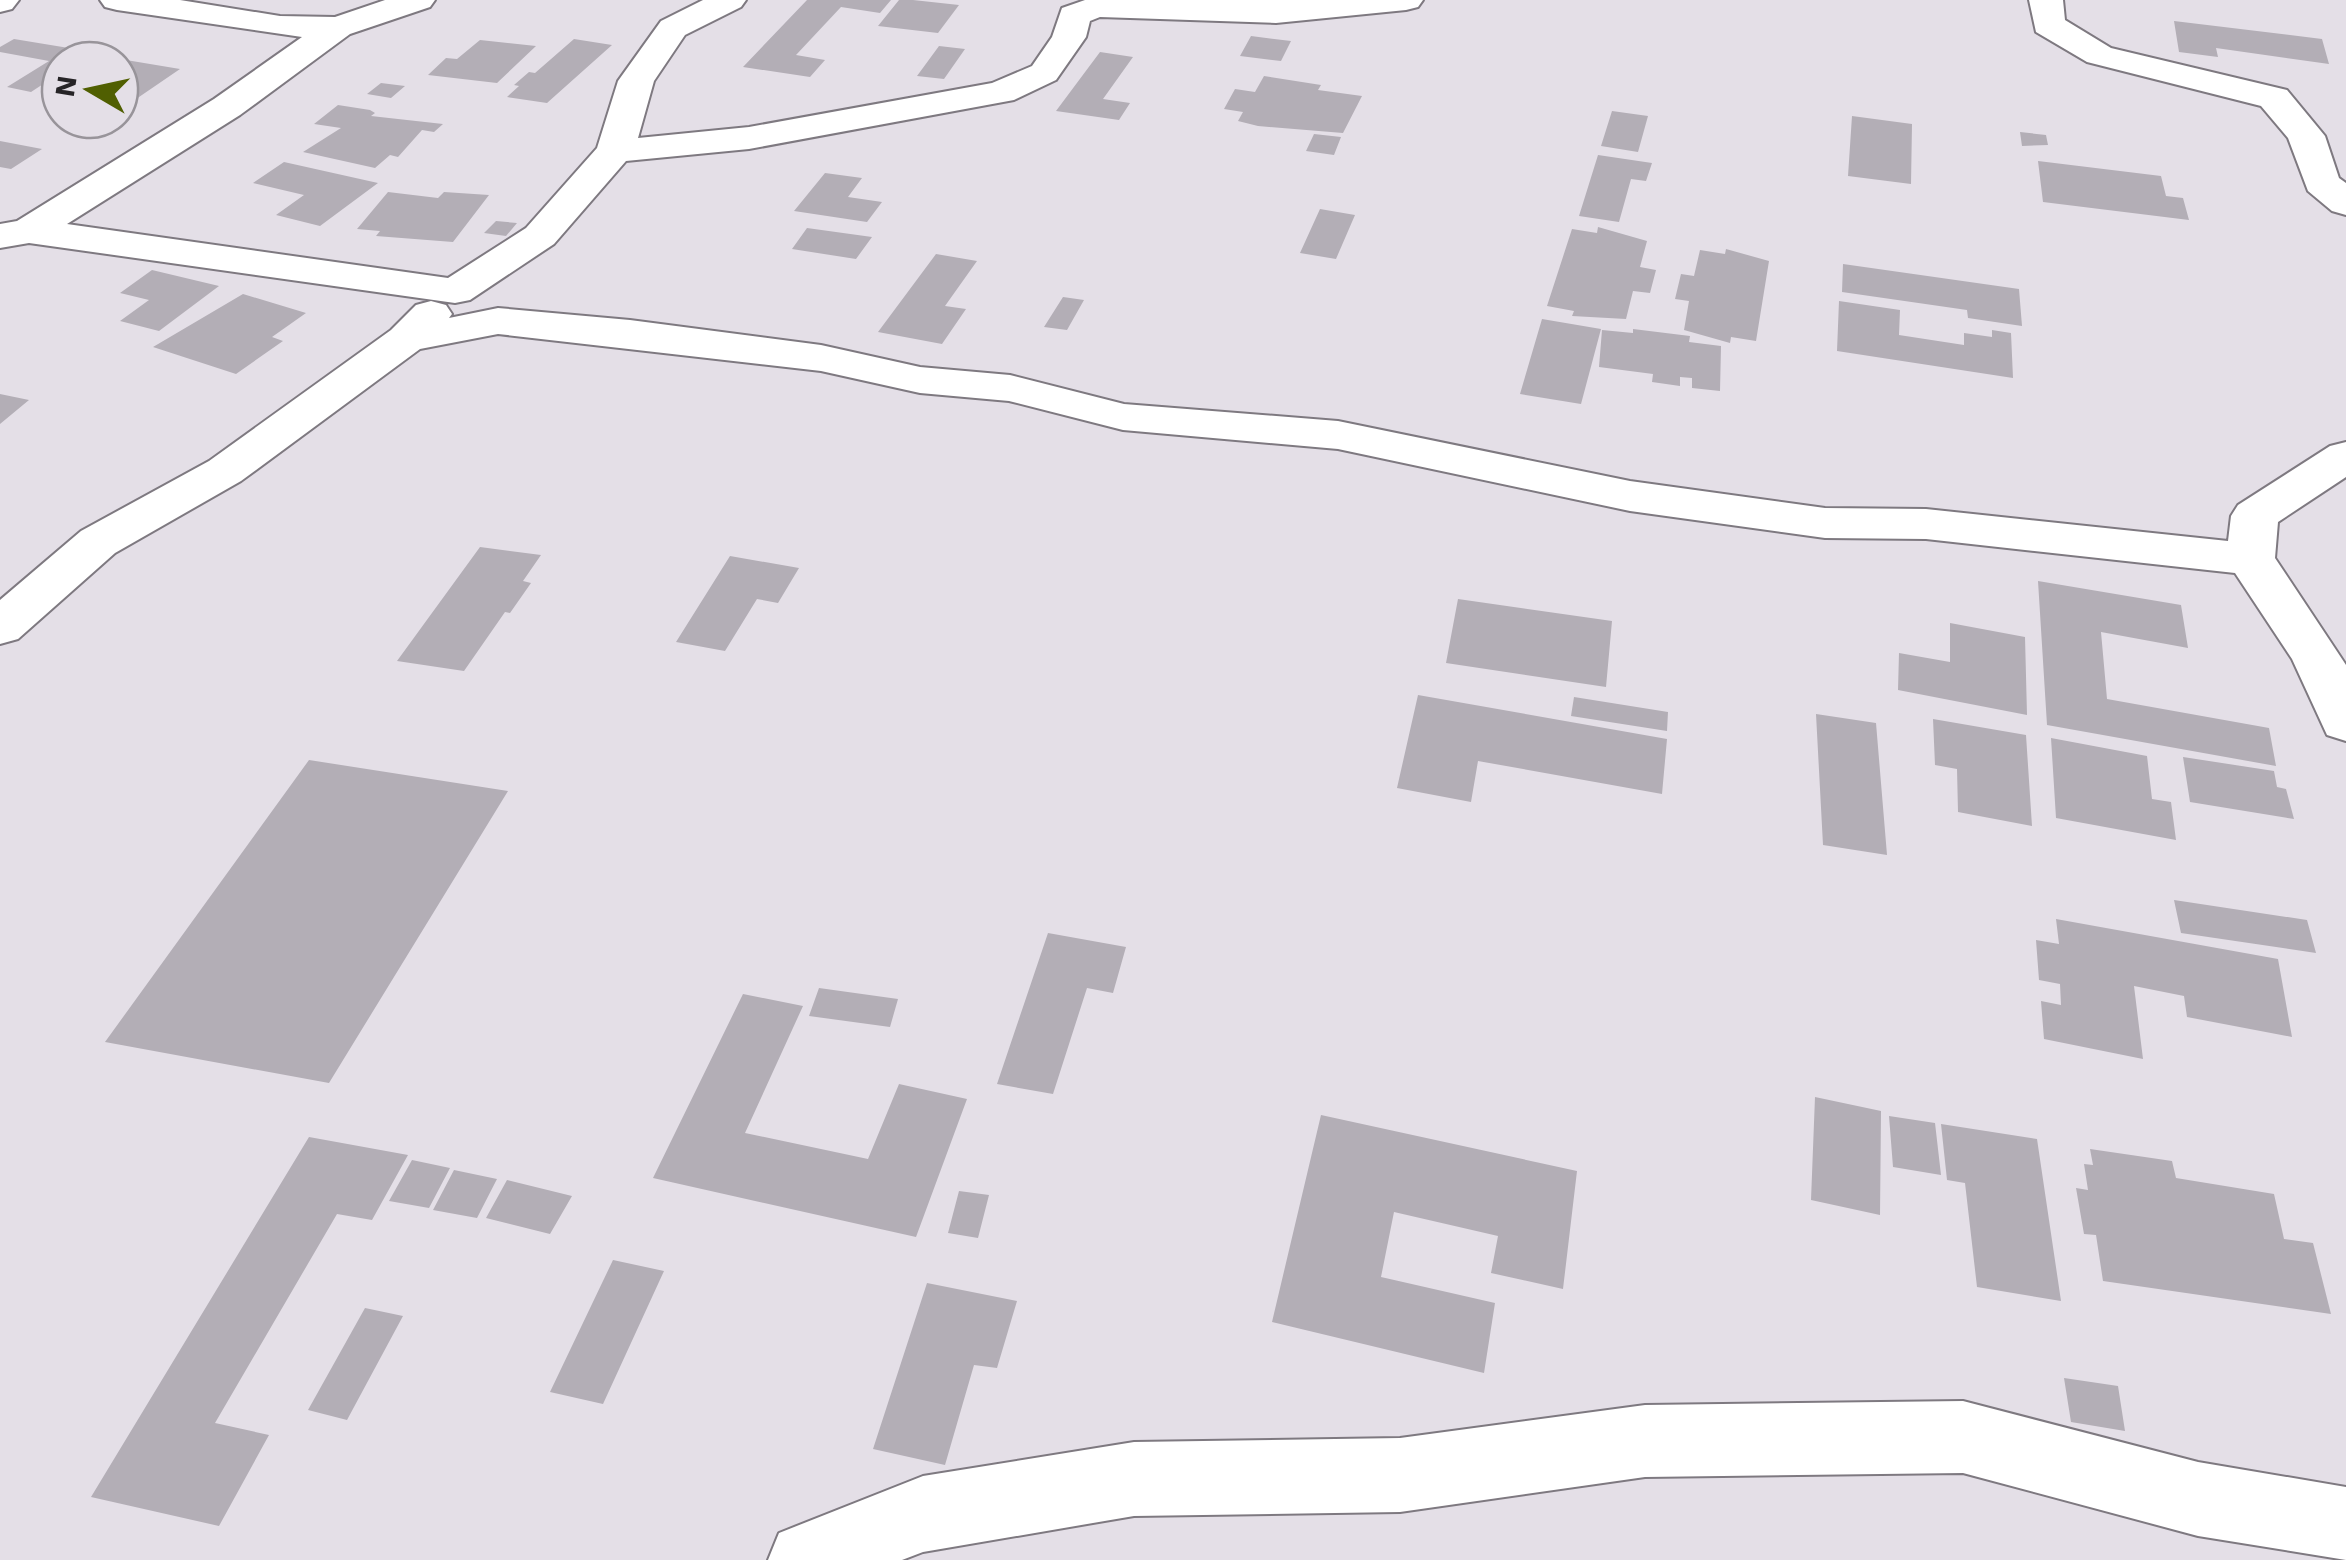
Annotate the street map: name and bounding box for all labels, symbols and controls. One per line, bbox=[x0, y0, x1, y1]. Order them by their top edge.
north arrow bbox=[40, 40, 140, 140]
text: N bbox=[48, 73, 84, 99]

